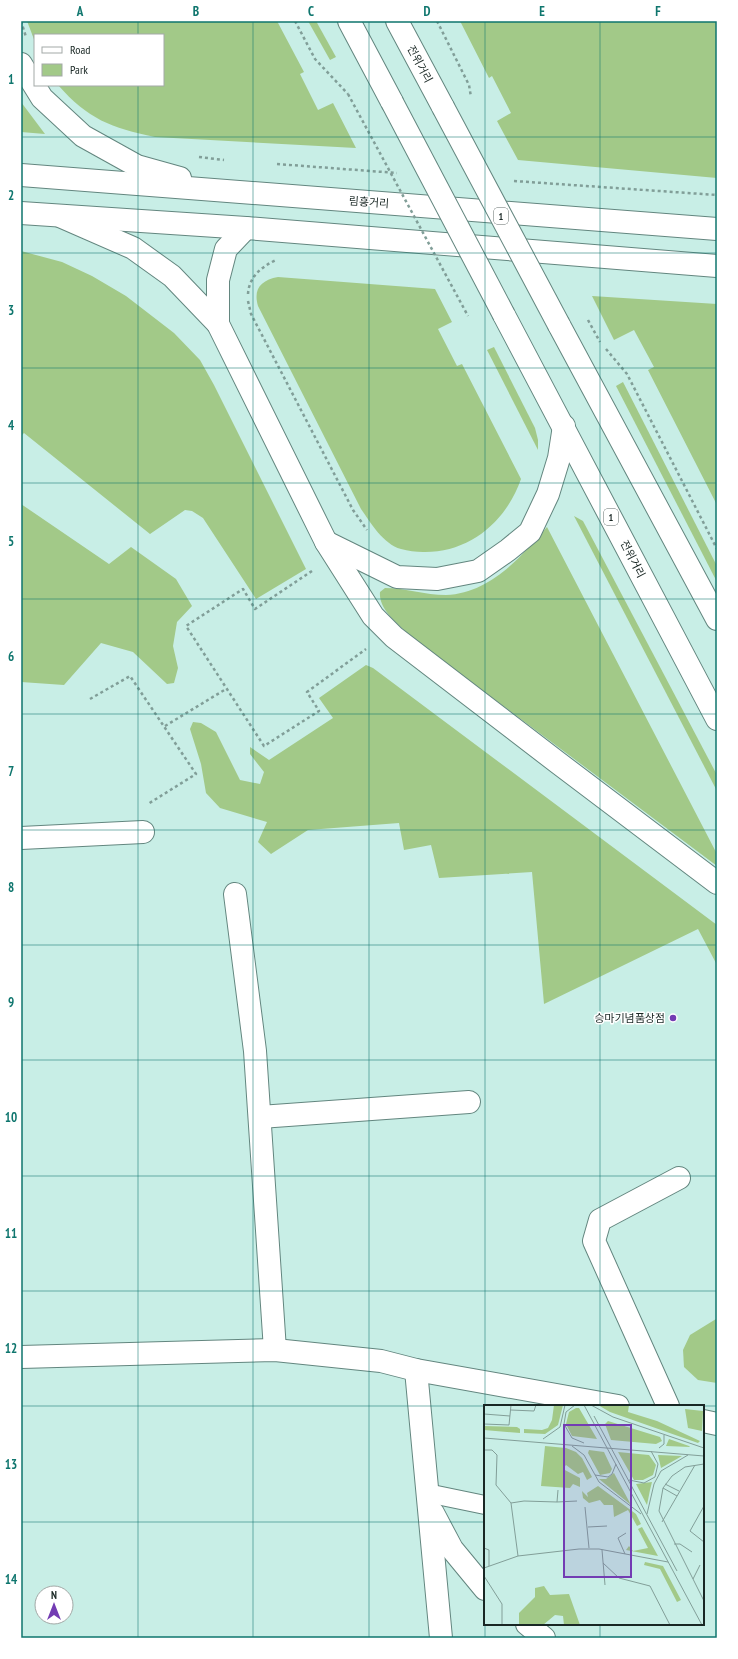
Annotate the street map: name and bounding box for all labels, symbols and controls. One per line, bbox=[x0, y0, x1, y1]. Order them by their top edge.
text: A bbox=[76, 3, 84, 20]
text: B bbox=[193, 3, 199, 20]
text: C bbox=[308, 3, 314, 20]
text: D bbox=[424, 3, 431, 20]
text: E bbox=[539, 3, 545, 20]
text: F bbox=[655, 3, 661, 20]
legend bbox=[34, 34, 164, 86]
text: Road bbox=[70, 42, 90, 57]
street label: 전위거리 bbox=[404, 43, 436, 85]
text: Park bbox=[70, 62, 88, 77]
text: 1 bbox=[8, 71, 14, 88]
text: 2 bbox=[8, 187, 14, 204]
street label: 림흥거리 bbox=[348, 194, 390, 210]
road number: 1 bbox=[494, 208, 508, 224]
text: 3 bbox=[8, 302, 14, 319]
text: 4 bbox=[8, 417, 15, 434]
road number: 1 bbox=[604, 509, 618, 525]
text: 5 bbox=[8, 533, 14, 550]
street label: 전위거리 bbox=[618, 538, 648, 580]
text: 6 bbox=[8, 648, 14, 665]
text: 7 bbox=[8, 763, 14, 780]
text: 8 bbox=[8, 879, 14, 896]
text: 9 bbox=[8, 994, 14, 1011]
place label: 승마기념품상점 bbox=[594, 1011, 665, 1025]
marker: 승마기념품상점 bbox=[668, 1013, 678, 1023]
text: 10 bbox=[5, 1109, 17, 1126]
text: 11 bbox=[5, 1225, 17, 1242]
text: 12 bbox=[5, 1340, 17, 1357]
inset map bbox=[484, 1405, 704, 1625]
text: 13 bbox=[5, 1456, 17, 1473]
text: 14 bbox=[5, 1571, 18, 1588]
north arrow bbox=[34, 1585, 74, 1625]
text: N bbox=[51, 1588, 57, 1602]

